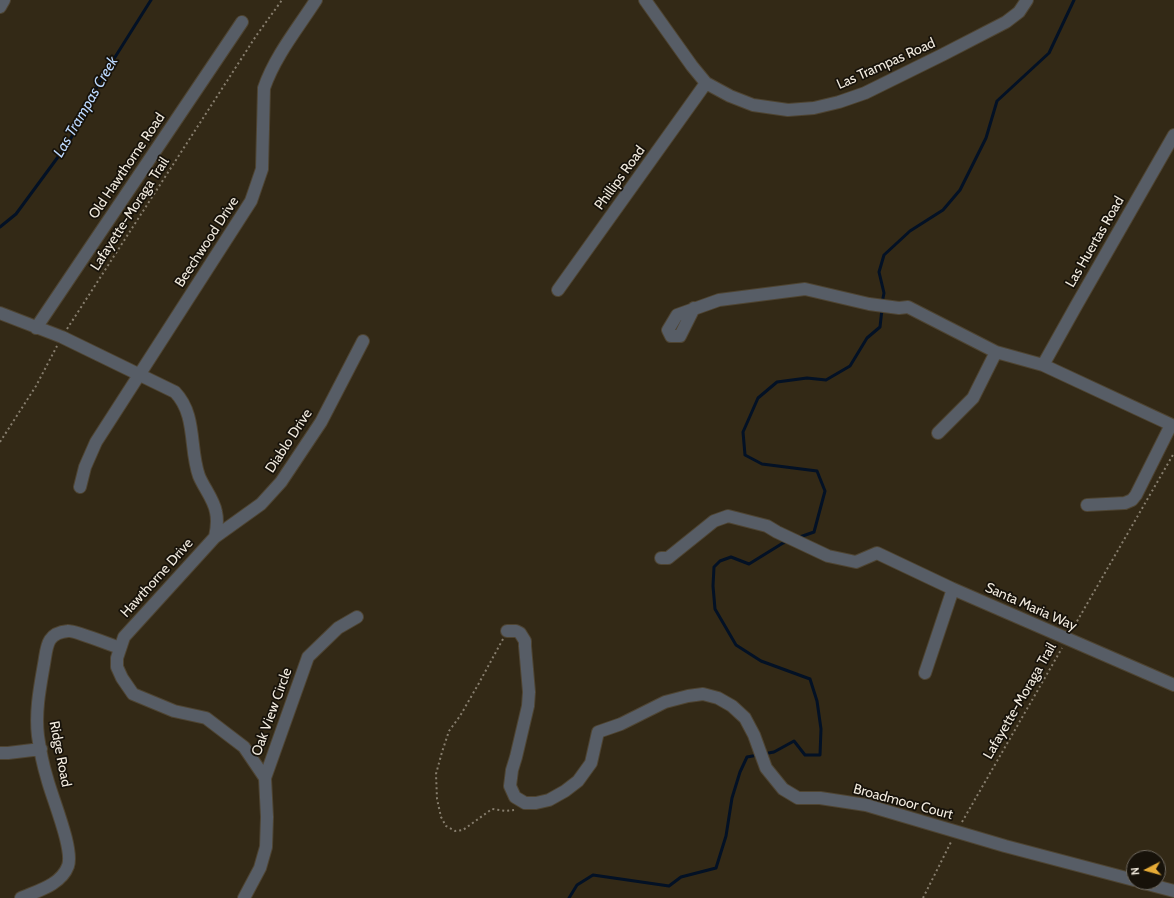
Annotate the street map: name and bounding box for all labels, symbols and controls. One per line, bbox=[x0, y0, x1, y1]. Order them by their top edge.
street label: Las Trampas Road bbox=[834, 35, 938, 93]
water label: Las Trampas Creek bbox=[50, 53, 122, 161]
street label: Old Hawthorne Road bbox=[85, 110, 169, 222]
street label: Phillips Road bbox=[591, 143, 649, 213]
street label: Lafayette-Moraga Trail bbox=[87, 154, 173, 274]
street label: Beechwood Drive bbox=[172, 194, 242, 290]
street label: Las Huertas Road bbox=[1062, 194, 1128, 290]
street label: Diablo Drive bbox=[262, 406, 316, 476]
street label: Hawthorne Drive bbox=[117, 535, 197, 621]
street label: Santa Maria Way bbox=[983, 579, 1079, 635]
street label: Lafayette-Moraga Trail bbox=[980, 640, 1060, 762]
street label: Oak View Circle bbox=[248, 666, 296, 758]
street label: Ridge Road bbox=[45, 720, 75, 788]
street label: Broadmoor Court bbox=[851, 781, 955, 823]
north arrow bbox=[1126, 850, 1166, 890]
text: N bbox=[1128, 867, 1142, 876]

